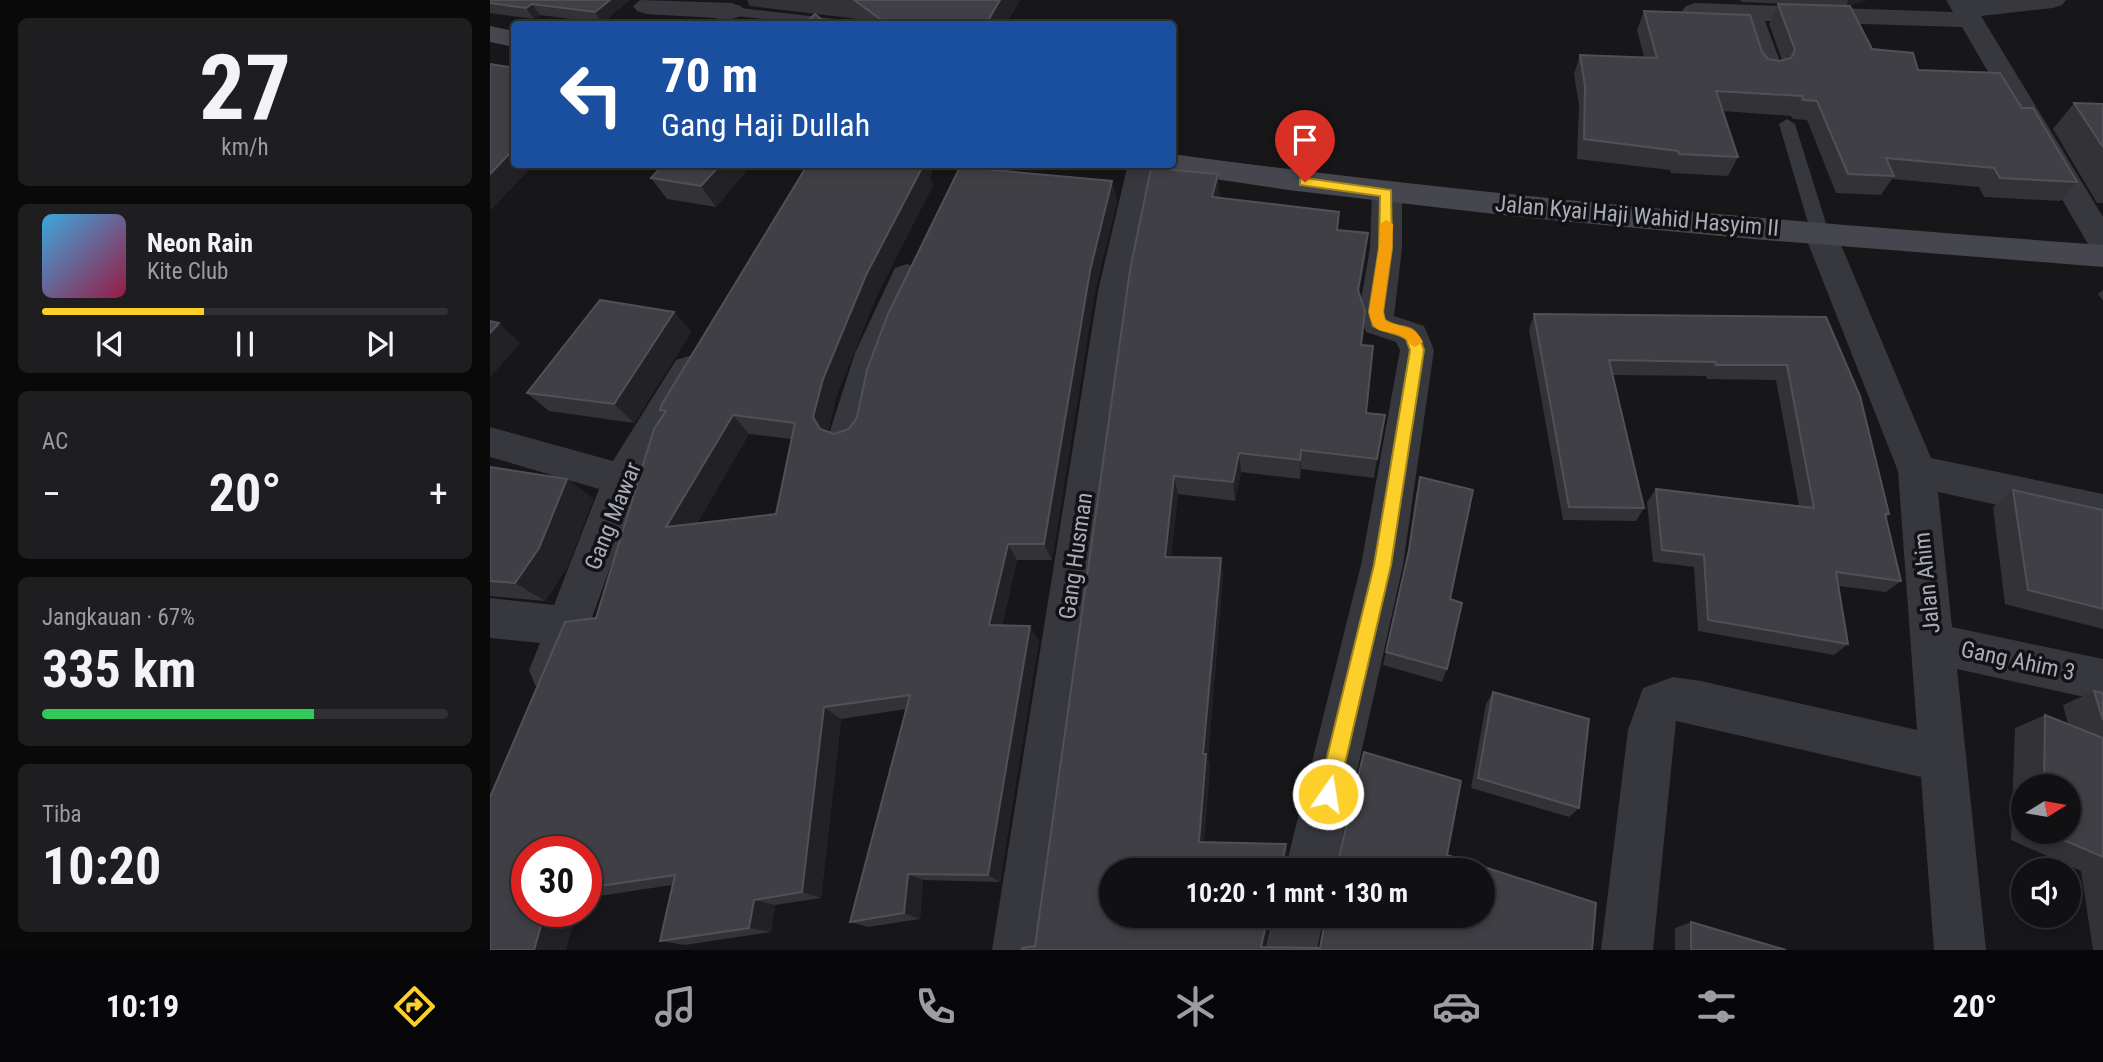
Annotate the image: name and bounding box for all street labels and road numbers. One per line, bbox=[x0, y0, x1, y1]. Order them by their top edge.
street label: Jalan Kyai Haji Wahid Hasyim II bbox=[1494, 190, 1780, 242]
street label: Gang Mawar bbox=[579, 458, 647, 574]
street label: Gang Husman bbox=[1054, 491, 1098, 621]
street label: Jalan Ahim bbox=[1908, 531, 1946, 635]
street label: Gang Ahim 3 bbox=[1958, 636, 2078, 686]

